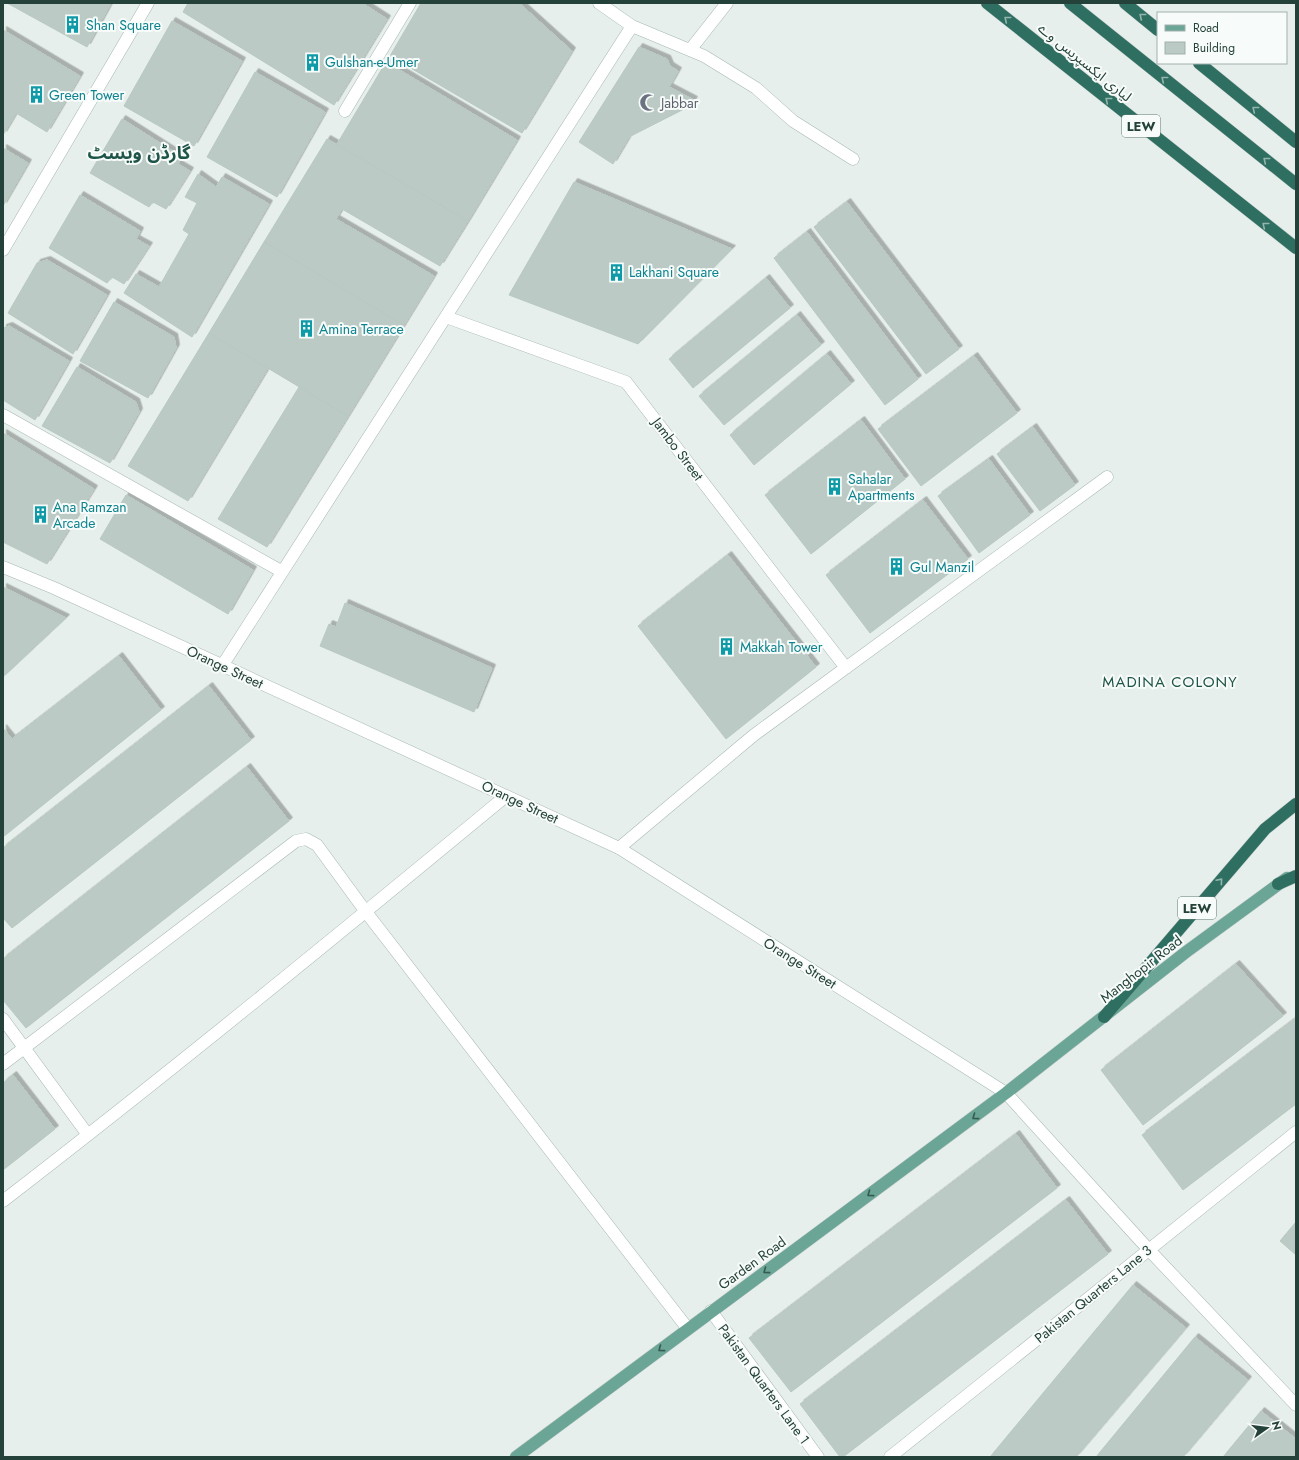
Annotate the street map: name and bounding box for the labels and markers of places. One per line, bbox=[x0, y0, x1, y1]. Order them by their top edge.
building icon: Shan Square bbox=[63, 15, 83, 35]
place label: Shan Square bbox=[86, 15, 161, 35]
building icon: Gulshan-e-Umer bbox=[302, 52, 322, 72]
place label: Gulshan-e-Umer bbox=[325, 52, 418, 72]
building icon: Green Tower bbox=[26, 85, 46, 105]
place label: Green Tower bbox=[49, 85, 124, 105]
mosque icon: Jabbar bbox=[638, 93, 658, 113]
place label: Jabbar bbox=[659, 93, 699, 113]
building icon: Lakhani Square bbox=[606, 262, 626, 282]
place label: Lakhani Square bbox=[629, 262, 719, 282]
building icon: Amina Terrace bbox=[296, 319, 316, 339]
place label: Amina Terrace bbox=[319, 319, 404, 339]
place label: Sahalar Apartments bbox=[848, 469, 915, 505]
building icon: Sahalar Apartments bbox=[825, 477, 845, 497]
place label: Ana Ramzan Arcade bbox=[53, 497, 127, 533]
building icon: Ana Ramzan Arcade bbox=[30, 505, 50, 525]
building icon: Gul Manzil bbox=[887, 557, 907, 577]
place label: Gul Manzil bbox=[910, 557, 974, 577]
building icon: Makkah Tower bbox=[717, 637, 737, 657]
place label: Makkah Tower bbox=[740, 637, 823, 657]

